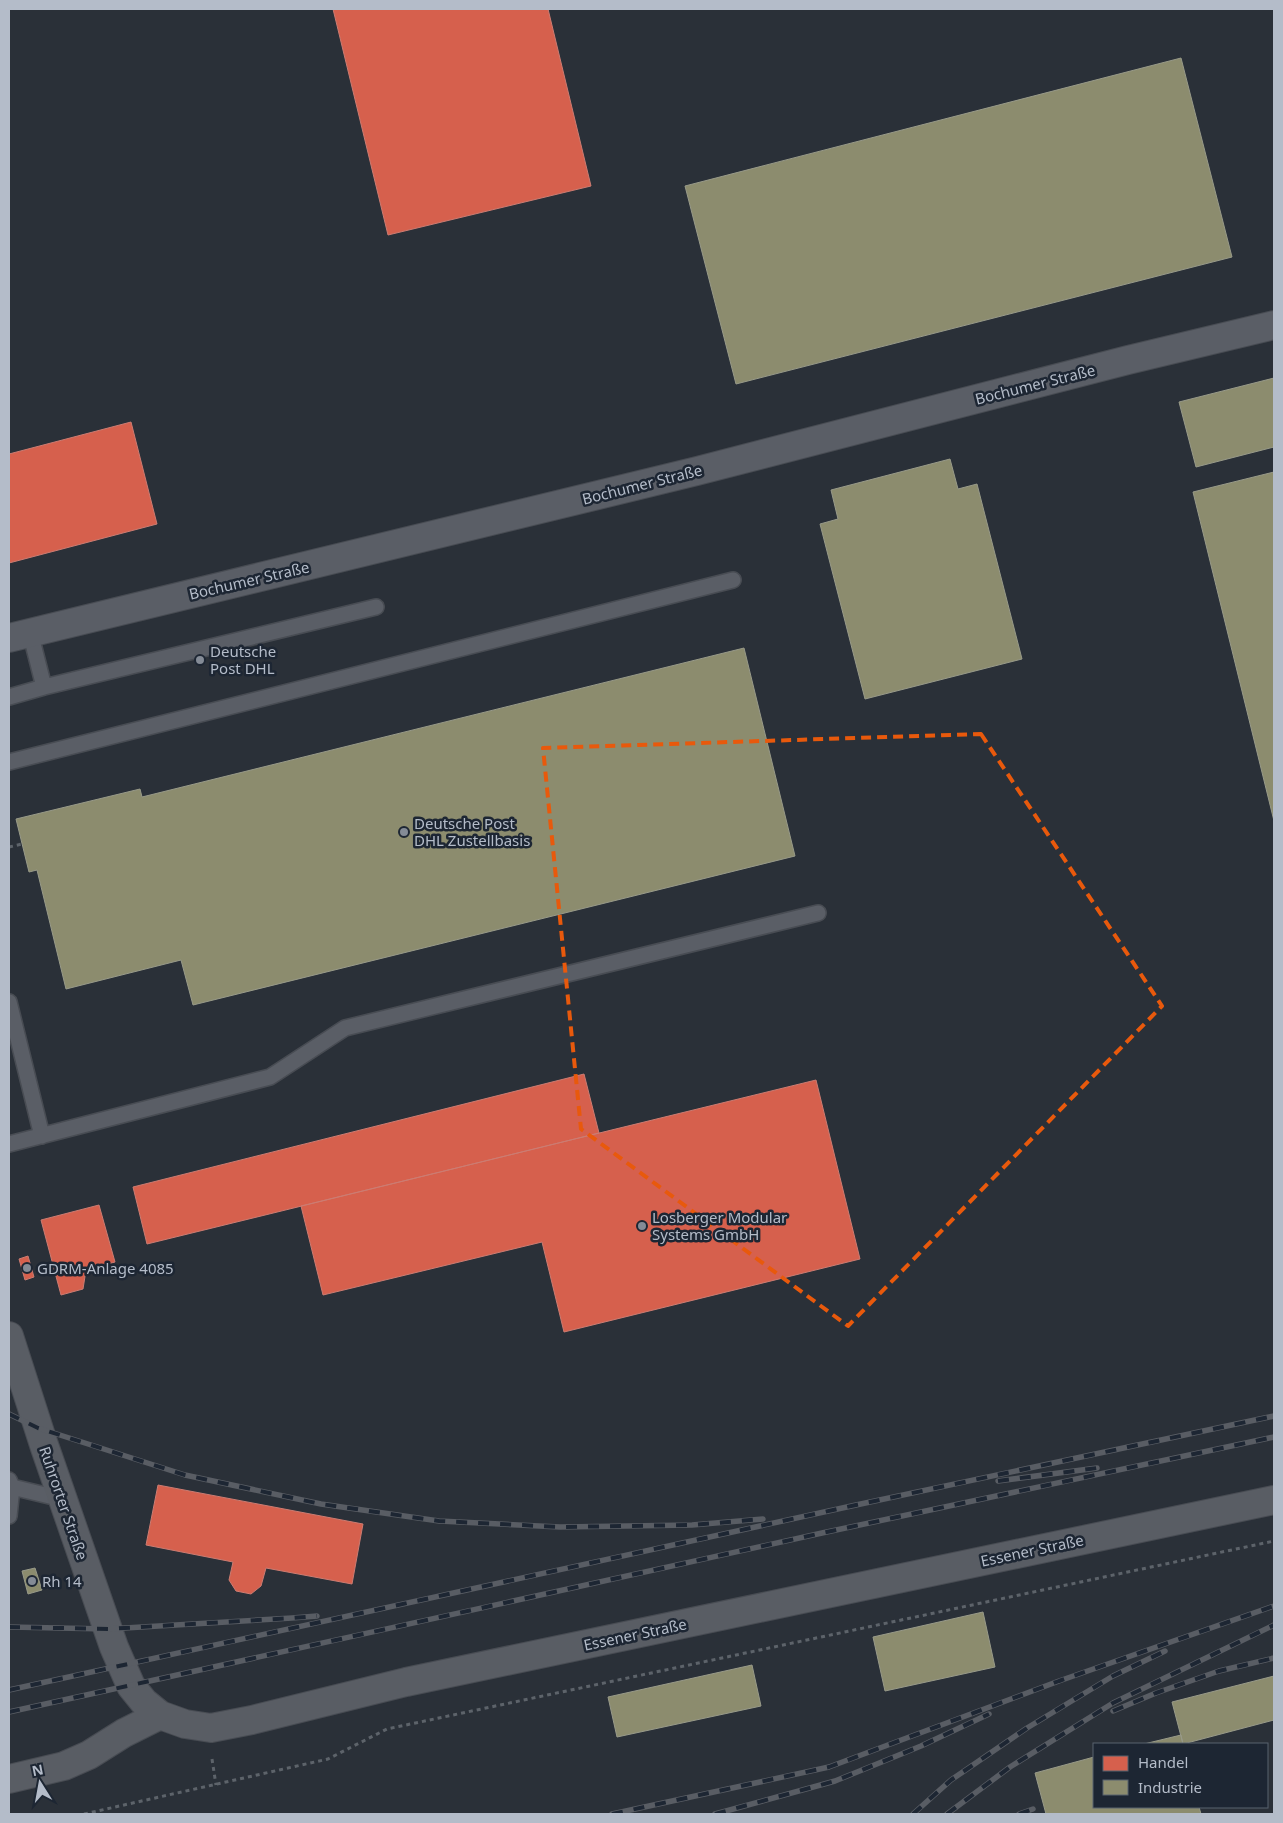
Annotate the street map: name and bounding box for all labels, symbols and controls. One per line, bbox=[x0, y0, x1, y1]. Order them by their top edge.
street label: Bochumer Straße bbox=[973, 359, 1097, 409]
street label: Bochumer Straße bbox=[580, 459, 704, 509]
street label: Bochumer Straße bbox=[187, 556, 311, 604]
place label: Deutsche Post DHL bbox=[210, 641, 276, 678]
marker: Deutsche Post DHL bbox=[194, 654, 206, 666]
place label: Deutsche Post DHL Zustellbasis bbox=[414, 813, 530, 850]
marker: Deutsche Post DHL Zustellbasis bbox=[398, 826, 410, 838]
place label: Losberger Modular Systems GmbH bbox=[652, 1207, 787, 1244]
marker: Losberger Modular Systems GmbH bbox=[636, 1220, 648, 1232]
place label: GDRM-Anlage 4085 bbox=[37, 1258, 174, 1278]
marker: GDRM-Anlage 4085 bbox=[21, 1262, 33, 1274]
street label: Ruhrorter Straße bbox=[35, 1444, 93, 1562]
street label: Essener Straße bbox=[979, 1529, 1085, 1571]
place label: Rh 14 bbox=[42, 1571, 82, 1591]
marker: Rh 14 bbox=[26, 1575, 38, 1587]
street label: Essener Straße bbox=[582, 1613, 688, 1655]
legend bbox=[1093, 1743, 1268, 1808]
text: Handel bbox=[1138, 1752, 1188, 1772]
north arrow bbox=[15, 1758, 65, 1808]
text: N bbox=[30, 1759, 45, 1780]
text: Industrie bbox=[1138, 1777, 1202, 1797]

